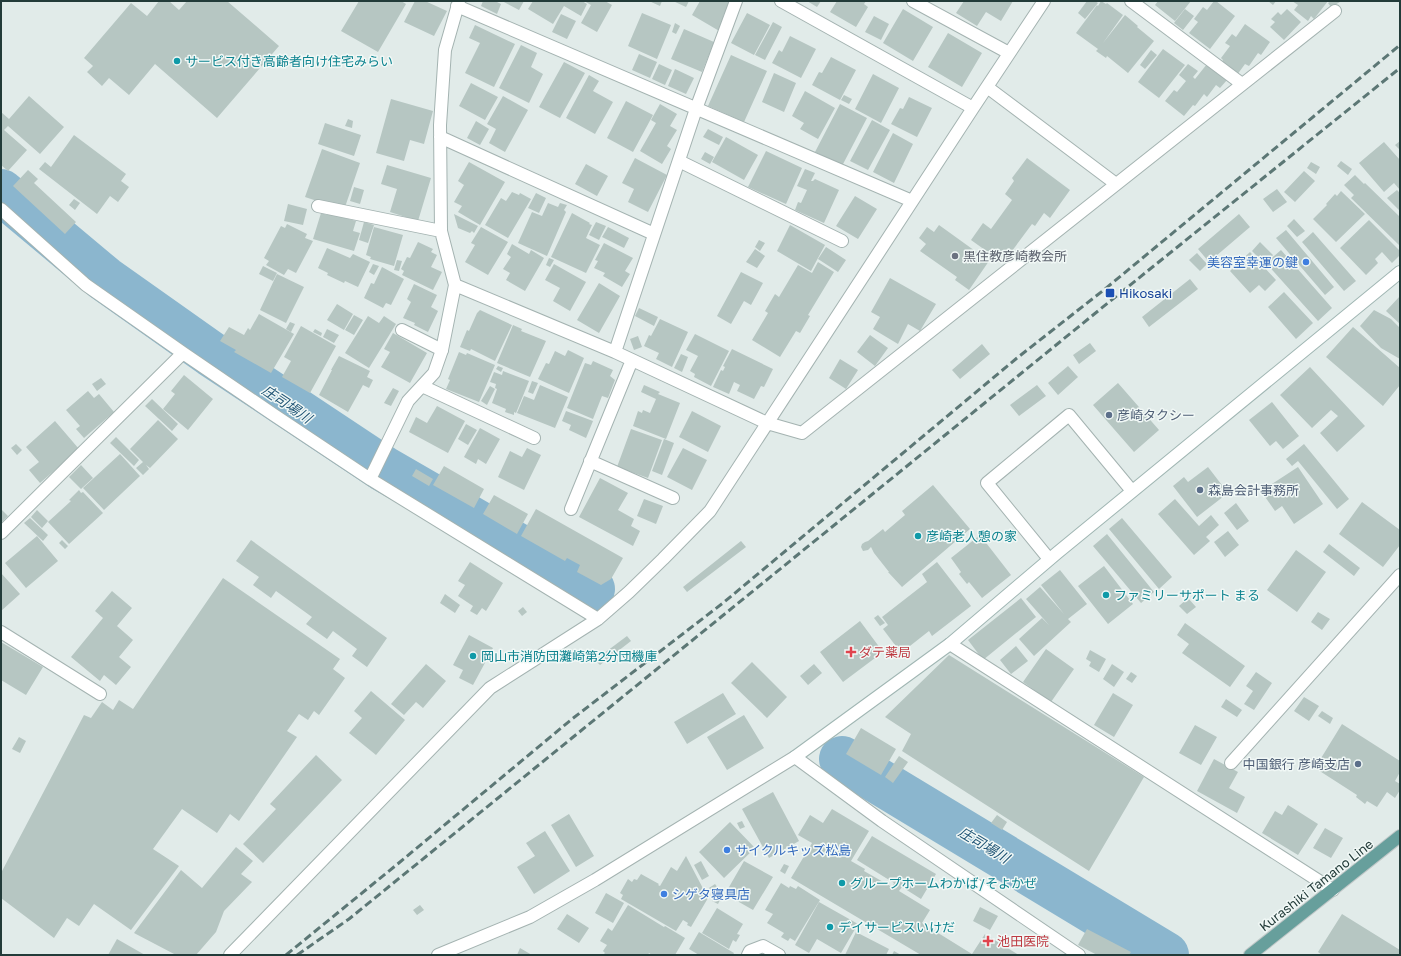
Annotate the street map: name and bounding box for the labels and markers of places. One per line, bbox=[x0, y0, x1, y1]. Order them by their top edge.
place label: サービス付き高齢者向け住宅みらい bbox=[185, 53, 393, 69]
marker: サービス付き高齢者向け住宅みらい bbox=[172, 56, 182, 66]
place label: 黒住教彦崎教会所 bbox=[963, 248, 1067, 264]
marker: 黒住教彦崎教会所 bbox=[950, 251, 960, 261]
place label: 美容室幸運の鍵 bbox=[1207, 254, 1298, 270]
marker: 美容室幸運の鍵 bbox=[1301, 257, 1311, 267]
place label: Hikosaki bbox=[1119, 285, 1172, 301]
marker: Hikosaki bbox=[1104, 287, 1116, 299]
place label: 彦崎タクシー bbox=[1117, 407, 1195, 423]
marker: 彦崎タクシー bbox=[1104, 410, 1114, 420]
place label: 森島会計事務所 bbox=[1208, 482, 1299, 498]
marker: 森島会計事務所 bbox=[1195, 485, 1205, 495]
place label: 彦崎老人憩の家 bbox=[926, 528, 1017, 544]
marker: 彦崎老人憩の家 bbox=[913, 531, 923, 541]
place label: ファミリーサポート まる bbox=[1114, 587, 1260, 603]
marker: ファミリーサポート まる bbox=[1101, 590, 1111, 600]
place label: ダテ薬局 bbox=[859, 644, 911, 660]
marker: ダテ薬局 bbox=[846, 647, 856, 657]
place label: 岡山市消防団灘崎第2分団機庫 bbox=[481, 648, 658, 664]
marker: 岡山市消防団灘崎第2分団機庫 bbox=[468, 651, 478, 661]
place label: 中国銀行 彦崎支店 bbox=[1243, 756, 1350, 772]
marker: 中国銀行 彦崎支店 bbox=[1353, 759, 1363, 769]
place label: サイクルキッズ松島 bbox=[735, 842, 851, 858]
marker: サイクルキッズ松島 bbox=[722, 845, 732, 855]
place label: グループホームわかば/そよかぜ bbox=[850, 875, 1037, 891]
marker: グループホームわかば/そよかぜ bbox=[837, 878, 847, 888]
place label: シゲタ寝具店 bbox=[672, 886, 750, 902]
marker: シゲタ寝具店 bbox=[659, 889, 669, 899]
place label: デイサービスいけだ bbox=[838, 919, 955, 935]
marker: デイサービスいけだ bbox=[825, 922, 835, 932]
place label: 池田医院 bbox=[997, 933, 1049, 949]
marker: 池田医院 bbox=[982, 935, 994, 947]

